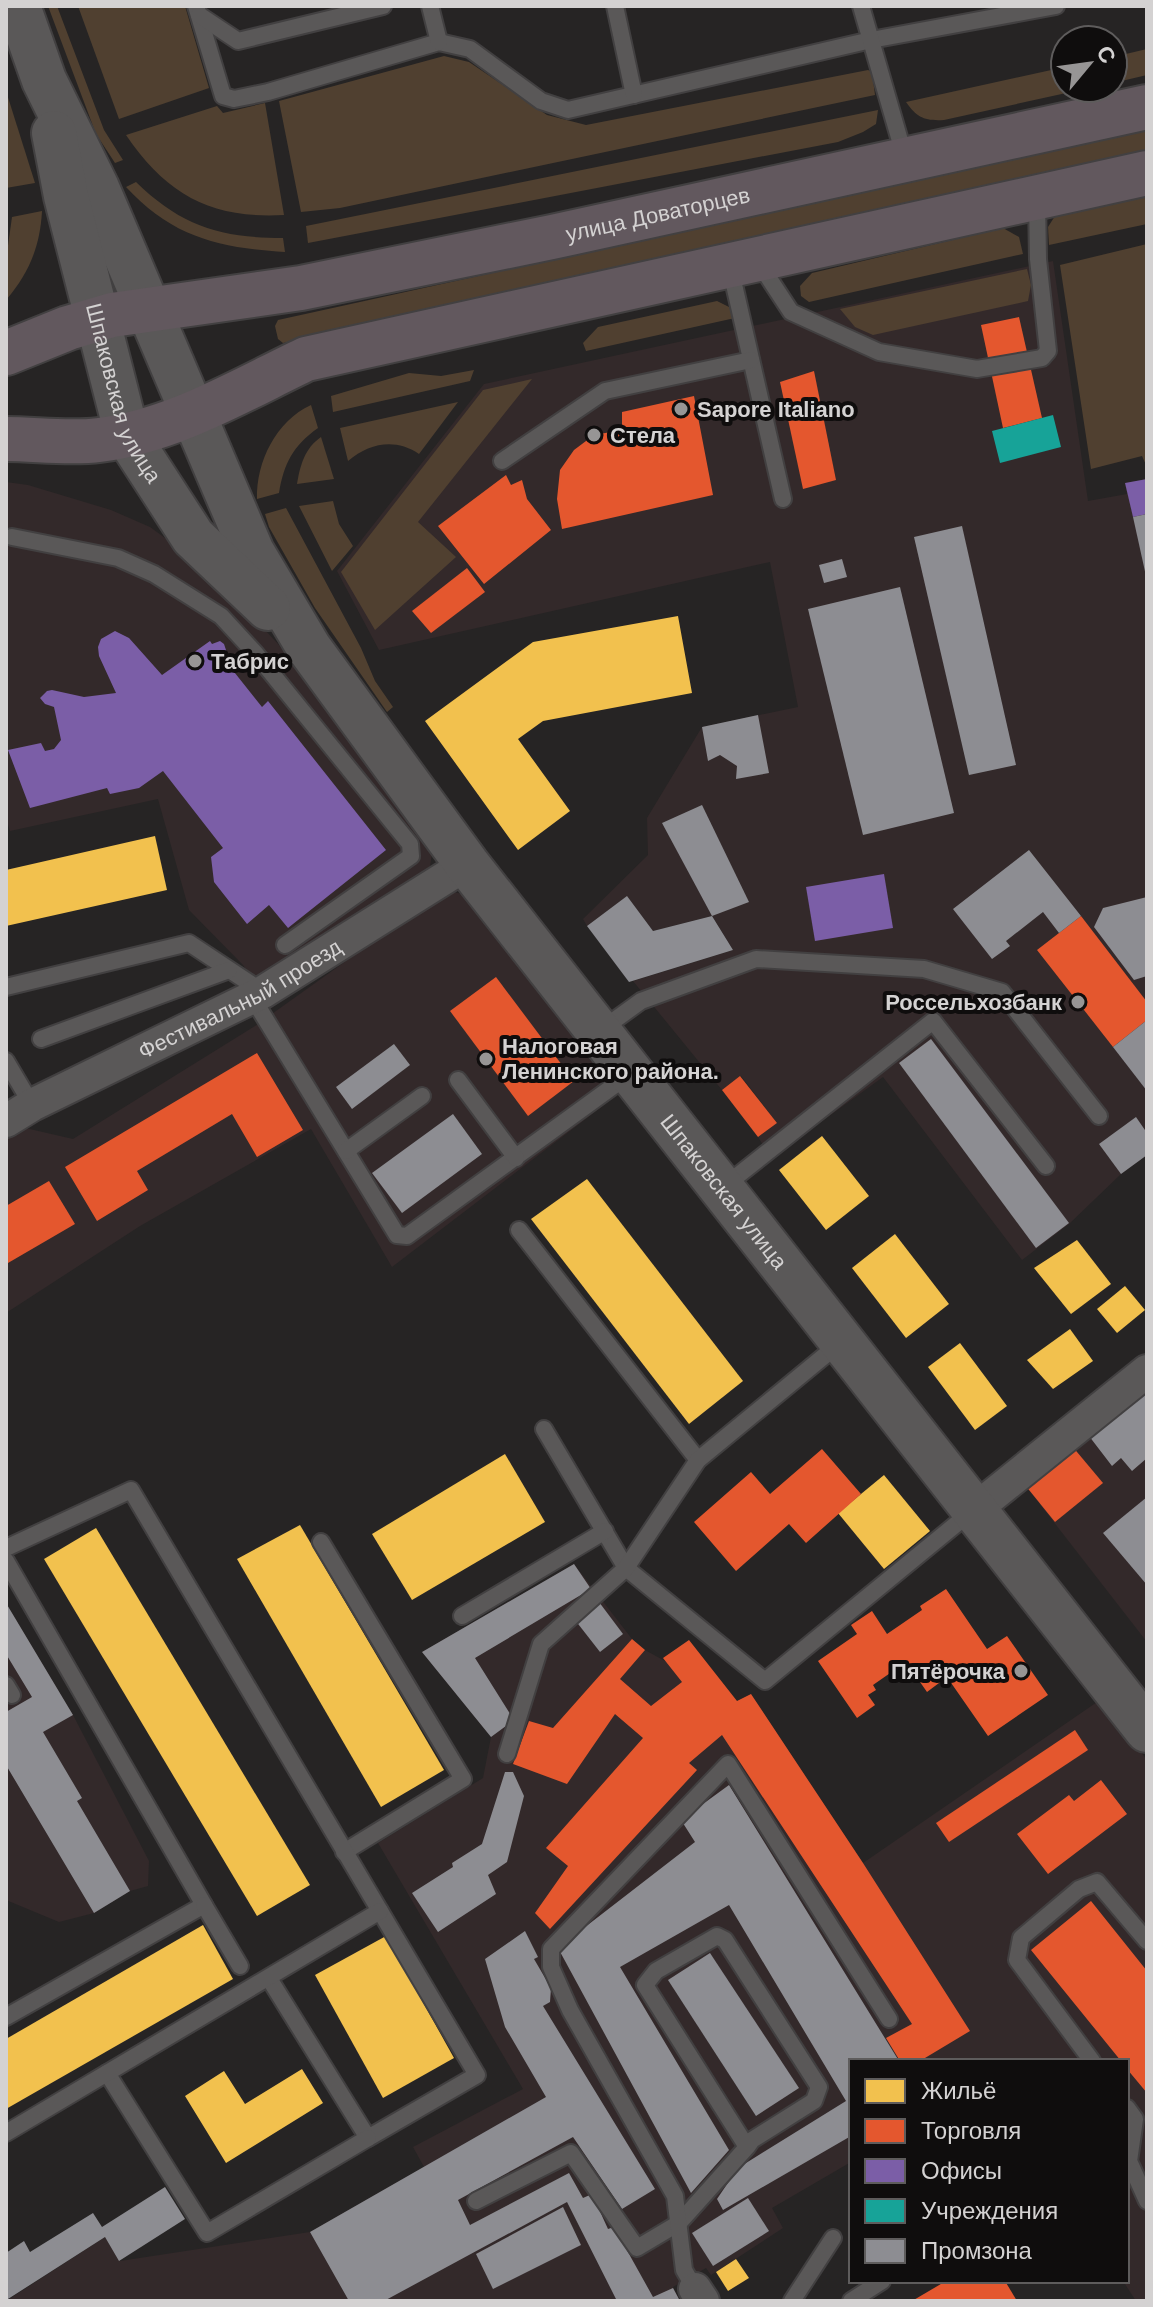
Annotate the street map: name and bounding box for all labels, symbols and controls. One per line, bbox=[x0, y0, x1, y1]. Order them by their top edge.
north arrow bbox=[1049, 24, 1129, 104]
text: С bbox=[1091, 42, 1121, 68]
street label: улица Доваторцев bbox=[563, 182, 752, 247]
street label: Шпаковская улица bbox=[81, 301, 167, 488]
place label: Sapore Italiano bbox=[697, 397, 855, 422]
marker: Sapore Italiano bbox=[672, 400, 690, 418]
place label: Стела bbox=[610, 423, 676, 448]
marker: Стела bbox=[585, 426, 603, 444]
place label: Табрис bbox=[211, 649, 289, 674]
marker: Табрис bbox=[186, 652, 204, 670]
street label: Фестивальный проезд bbox=[134, 934, 346, 1064]
place label: Россельхозбанк bbox=[885, 990, 1063, 1015]
marker: Россельхозбанк bbox=[1069, 993, 1087, 1011]
place label: Налоговая Ленинского района. bbox=[502, 1034, 719, 1084]
marker: Налоговая Ленинского района. bbox=[477, 1050, 495, 1068]
street label: Шпаковская улица bbox=[655, 1109, 793, 1275]
place label: Пятёрочка bbox=[891, 1659, 1006, 1684]
marker: Пятёрочка bbox=[1012, 1662, 1030, 1680]
legend bbox=[849, 2059, 1129, 2283]
text: Жильё bbox=[921, 2077, 996, 2104]
text: Торговля bbox=[921, 2117, 1021, 2144]
text: Офисы bbox=[921, 2157, 1002, 2184]
text: Учреждения bbox=[921, 2197, 1058, 2224]
text: Промзона bbox=[921, 2237, 1033, 2264]

